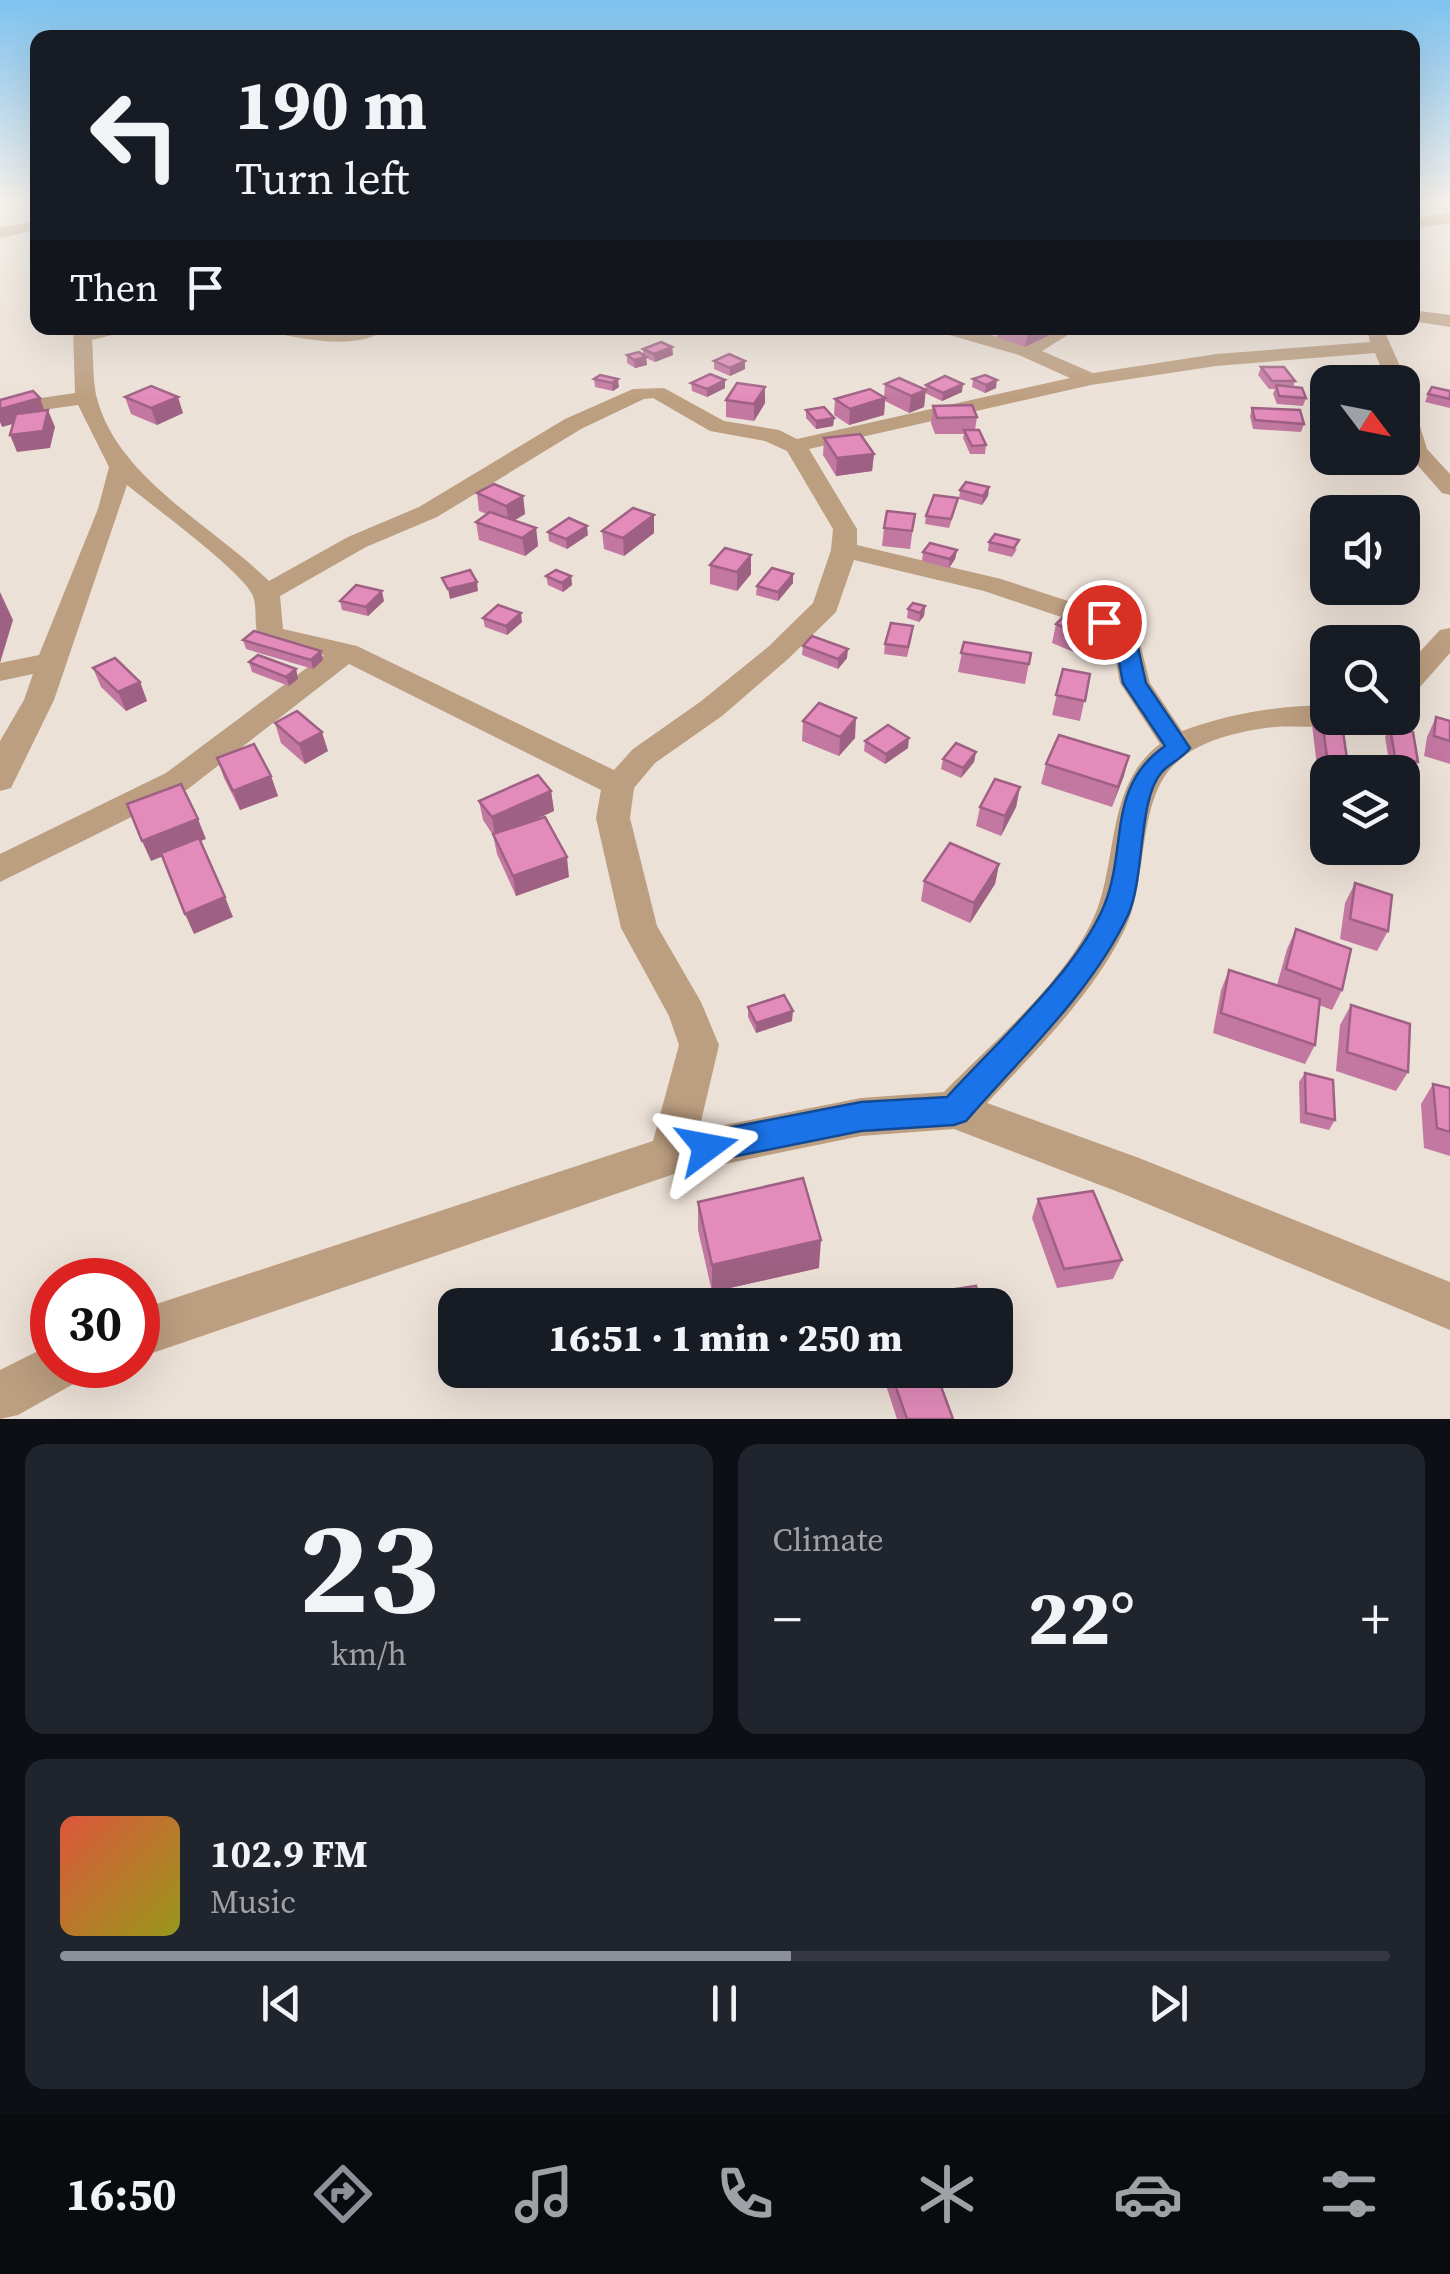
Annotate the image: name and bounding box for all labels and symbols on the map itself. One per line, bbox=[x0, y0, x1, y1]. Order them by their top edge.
north arrow bbox=[1310, 365, 1420, 475]
pin bbox=[1062, 580, 1147, 665]
position arrow bbox=[655, 1095, 759, 1199]
speed limit sign: 30 bbox=[30, 1258, 160, 1388]

